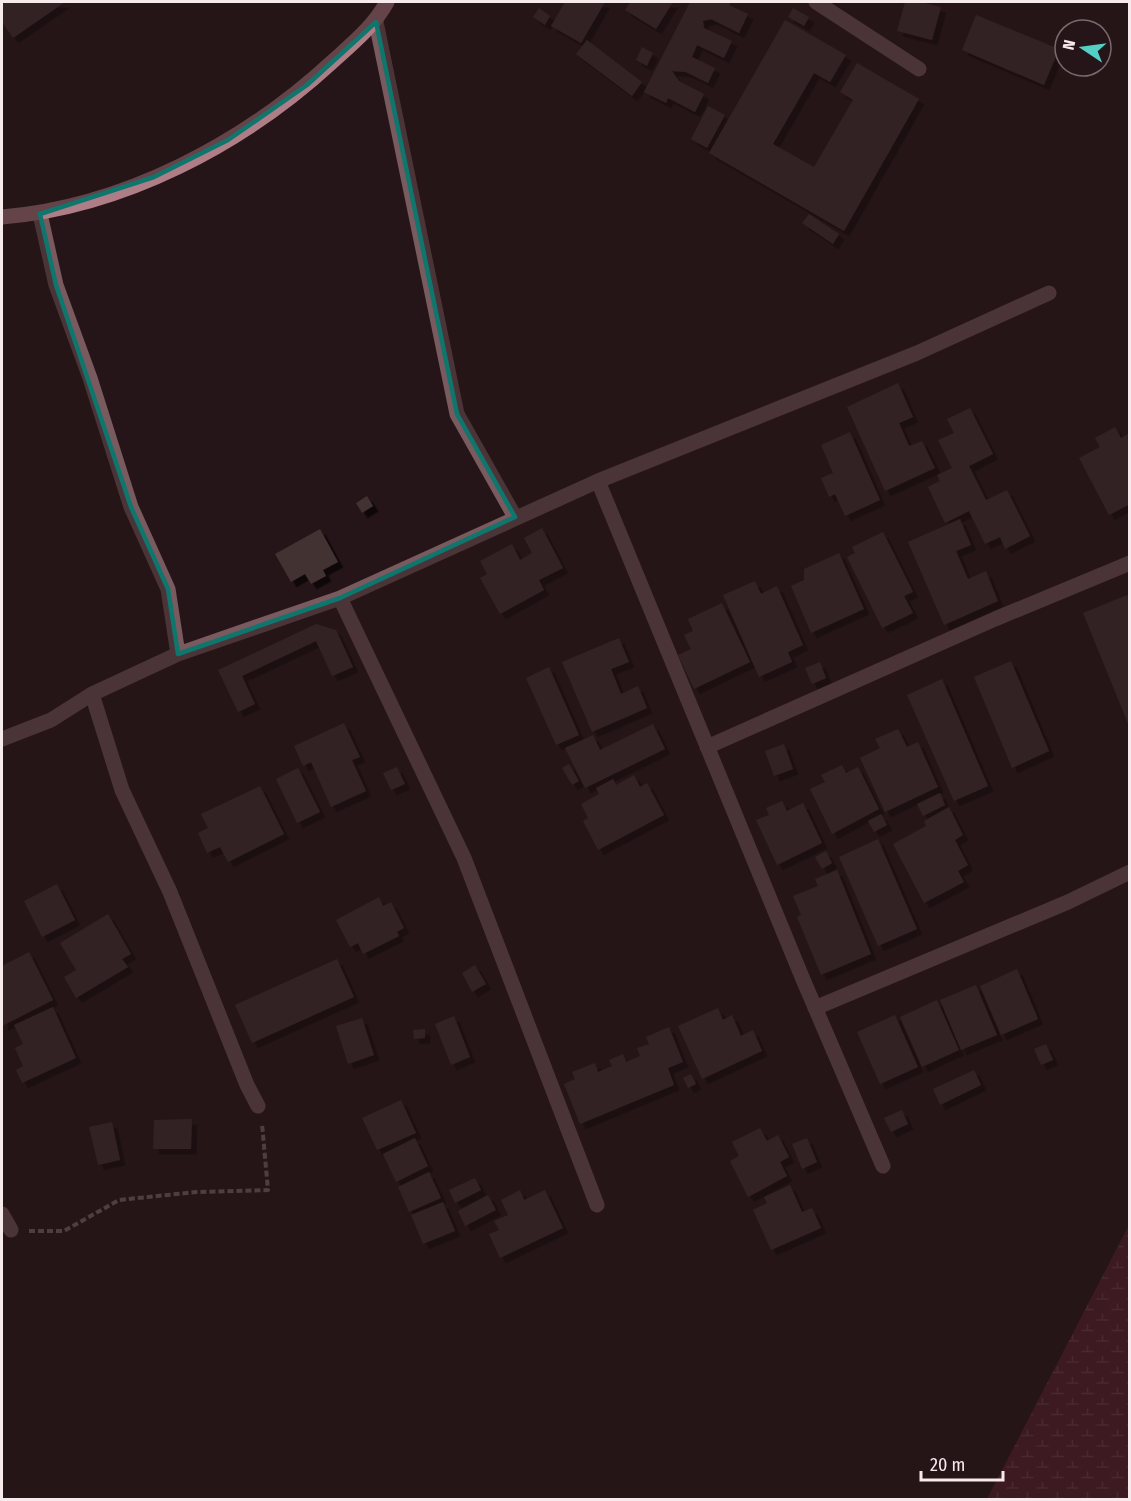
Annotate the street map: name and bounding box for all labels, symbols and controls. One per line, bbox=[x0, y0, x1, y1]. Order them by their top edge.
north arrow bbox=[1053, 18, 1113, 78]
text: N bbox=[1059, 38, 1079, 52]
scale bar bbox=[921, 1444, 1004, 1482]
text: 20 m bbox=[930, 1454, 965, 1476]

